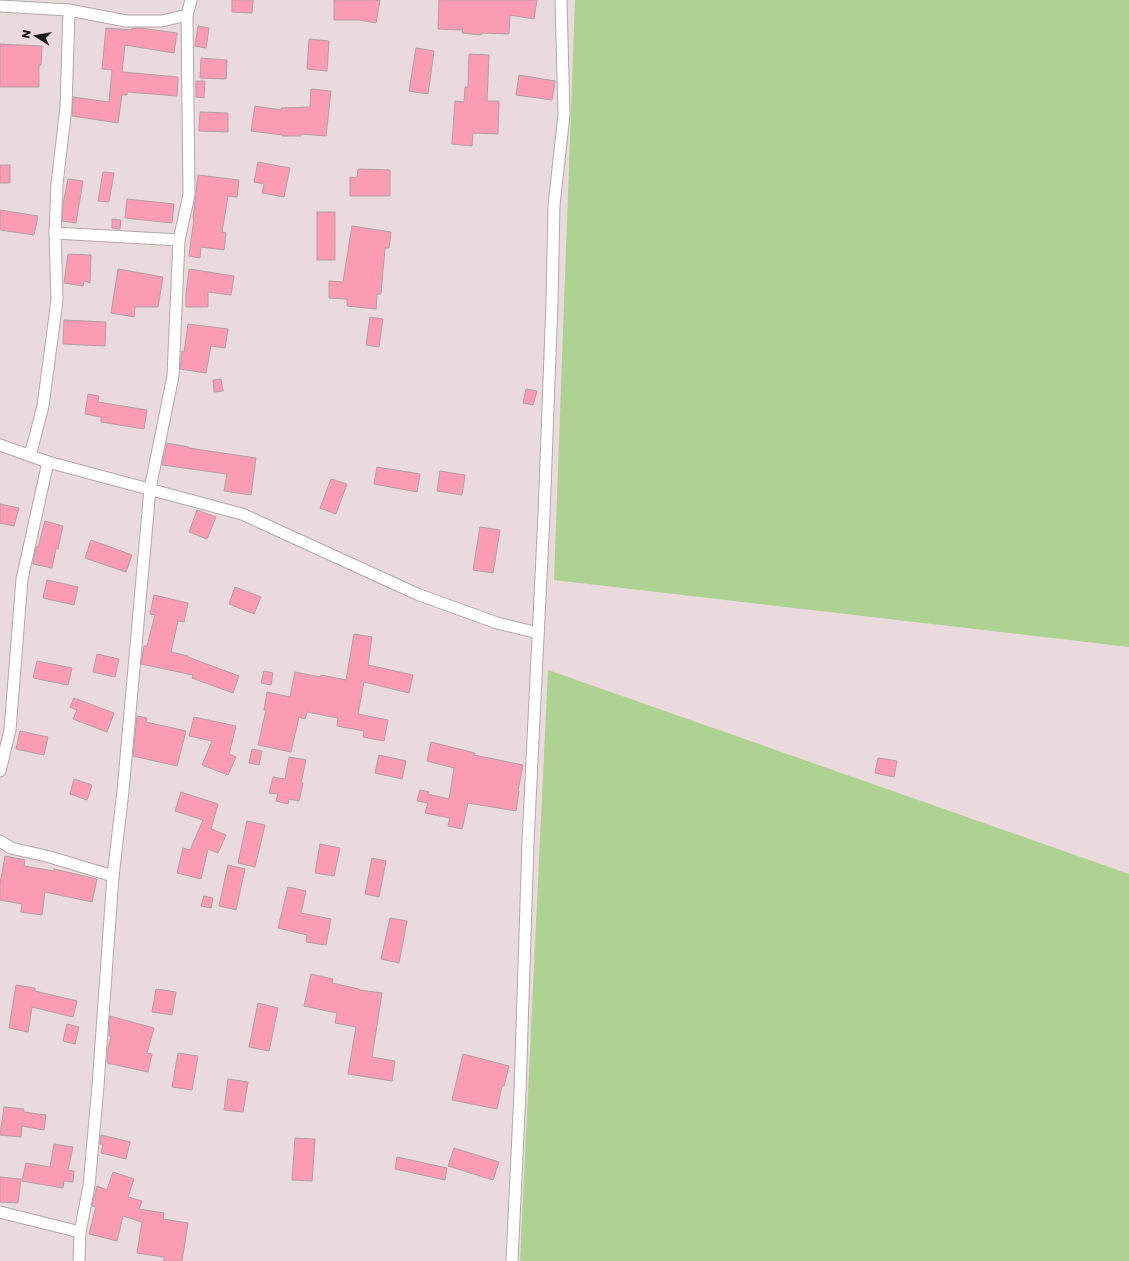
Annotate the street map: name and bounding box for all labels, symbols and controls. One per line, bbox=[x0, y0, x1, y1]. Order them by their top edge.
north arrow bbox=[16, 16, 56, 56]
text: N bbox=[18, 29, 35, 40]

